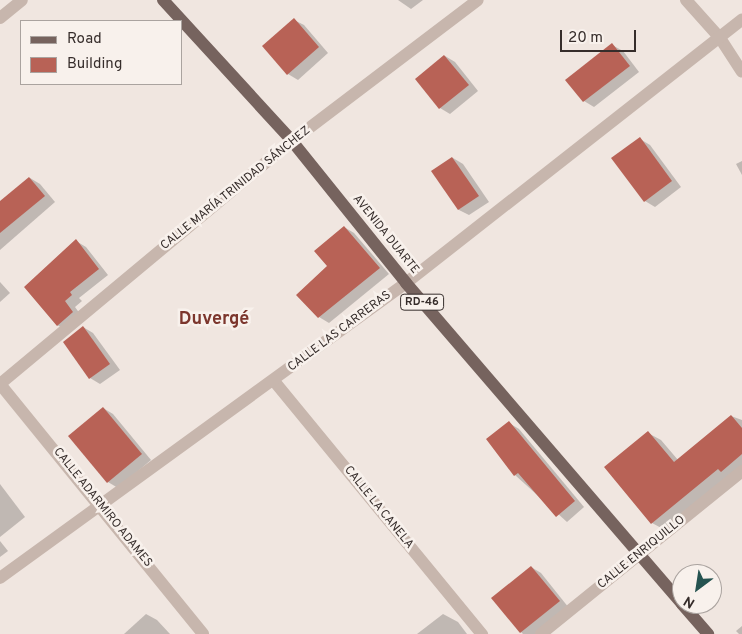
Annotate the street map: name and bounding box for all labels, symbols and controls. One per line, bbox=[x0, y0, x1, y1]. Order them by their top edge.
legend bbox=[20, 20, 182, 85]
scale bar bbox=[562, 20, 638, 52]
text: 20 m bbox=[568, 29, 603, 48]
text: Road bbox=[67, 30, 102, 49]
text: Building bbox=[67, 55, 122, 74]
street label: CALLE MARÍA TRINIDAD SÁNCHEZ bbox=[158, 124, 314, 254]
street label: AVENIDA DUARTE bbox=[349, 192, 421, 278]
street label: CALLE LAS CARRERAS bbox=[286, 289, 394, 375]
road number: RD-46 bbox=[400, 294, 444, 310]
district label: Duvergé bbox=[179, 309, 249, 331]
street label: CALLE ADARMIRO ADAMES bbox=[49, 445, 155, 571]
street label: CALLE LA CANELA bbox=[340, 464, 416, 552]
street label: CALLE ENRIQUILLO bbox=[595, 513, 689, 593]
north arrow bbox=[672, 564, 722, 614]
text: N bbox=[681, 592, 698, 611]

